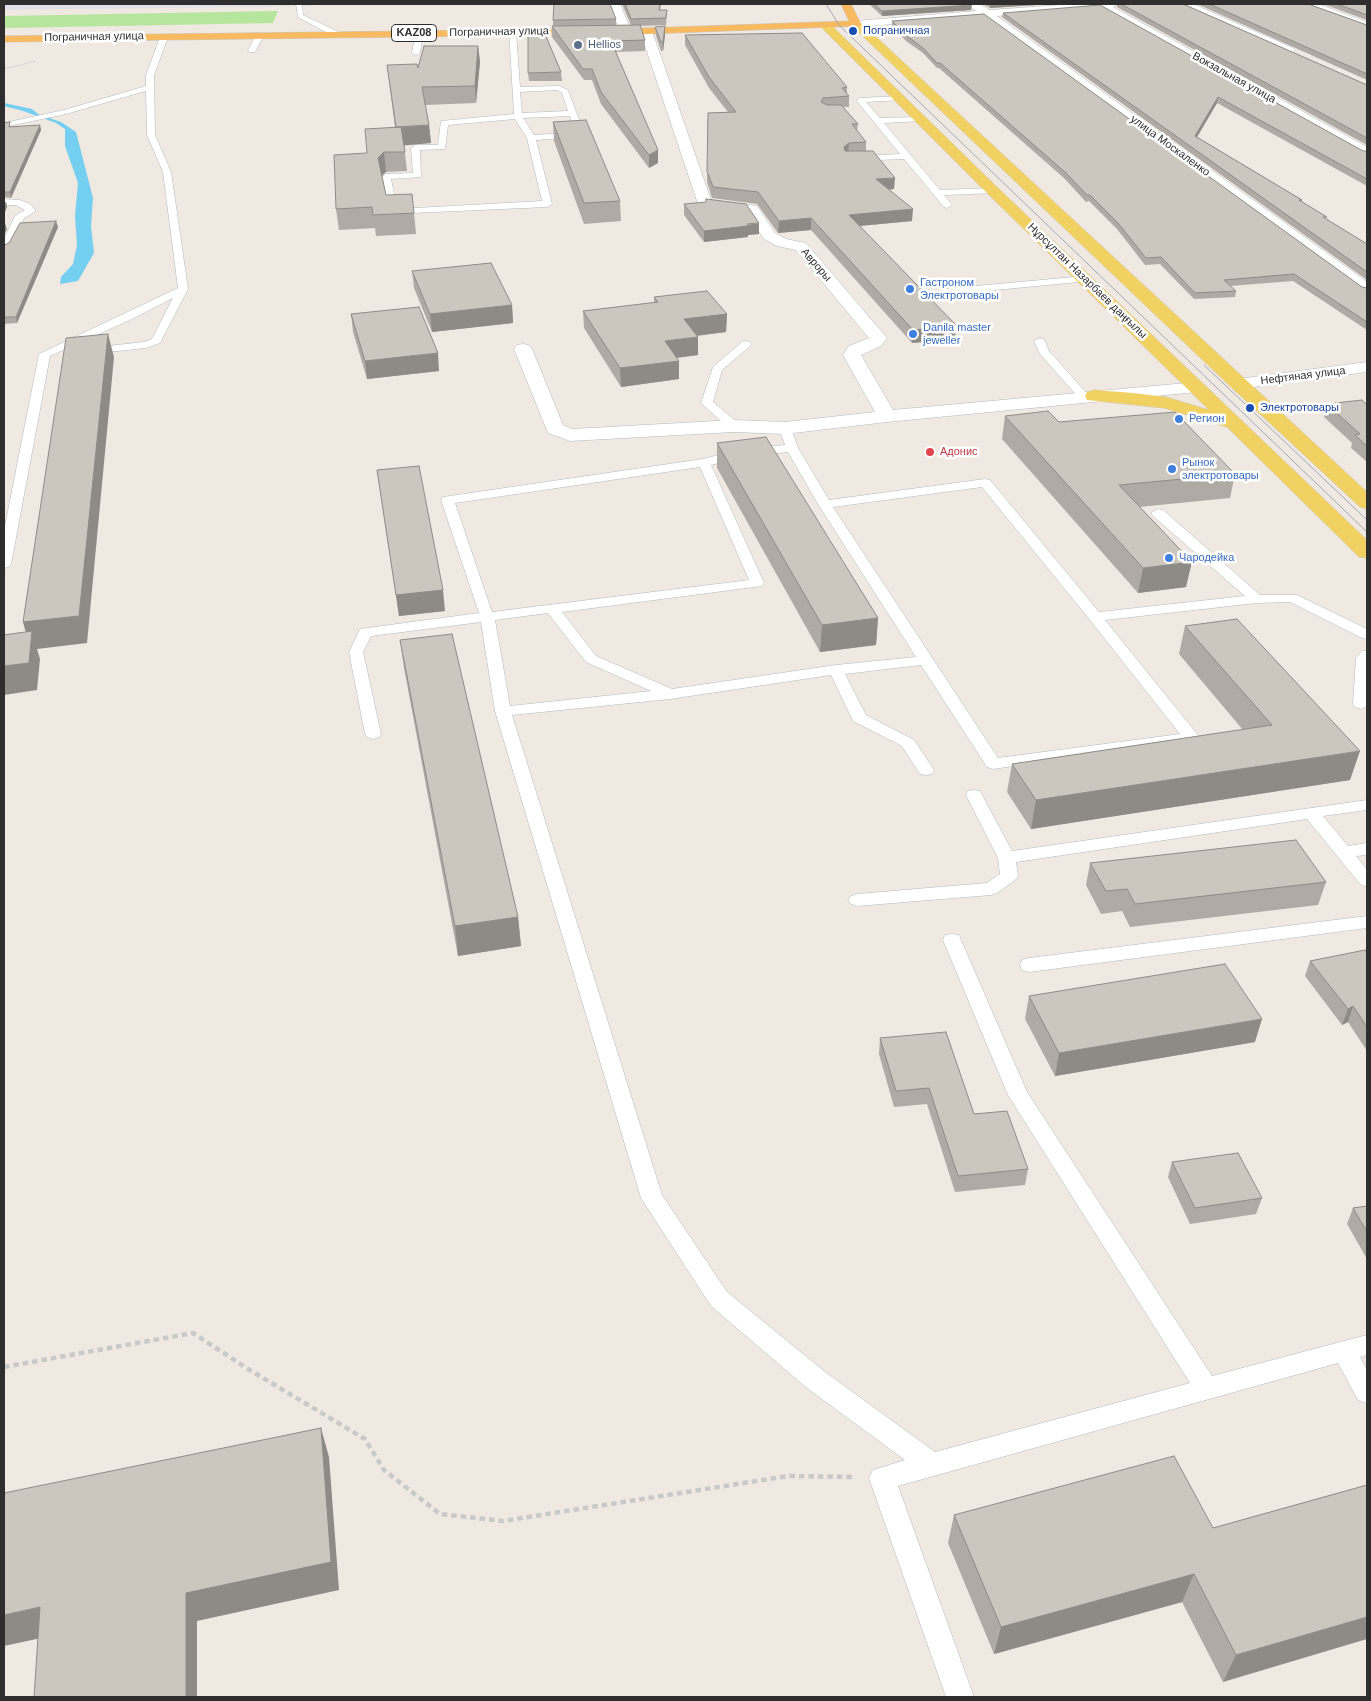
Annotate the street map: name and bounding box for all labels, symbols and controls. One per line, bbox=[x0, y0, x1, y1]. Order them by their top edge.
road number: KAZ08 bbox=[392, 24, 436, 42]
place label: Пограничная bbox=[863, 24, 929, 38]
street label: Пограничная улица bbox=[449, 25, 549, 39]
marker: Пограничная bbox=[847, 25, 859, 37]
street label: Пограничная улица bbox=[44, 30, 144, 44]
place label: Hellios bbox=[588, 38, 621, 52]
marker: Hellios bbox=[572, 39, 584, 51]
street label: Вокзальная улица bbox=[1190, 50, 1278, 106]
street label: улица Москаленко bbox=[1128, 113, 1212, 179]
street label: Нұрсұлтан Назарбаев даңғылы bbox=[1025, 221, 1149, 341]
street label: Авроры bbox=[798, 246, 834, 284]
place label: Гастроном Электротовары bbox=[920, 276, 999, 302]
marker: Гастроном Электротовары bbox=[904, 283, 916, 295]
place label: Danila master jeweller bbox=[923, 321, 991, 347]
marker: Danila master jeweller bbox=[907, 328, 919, 340]
street label: Нефтяная улица bbox=[1260, 364, 1346, 388]
place label: Электротовары bbox=[1260, 401, 1339, 415]
marker: Электротовары bbox=[1244, 402, 1256, 414]
place label: Регион bbox=[1189, 412, 1224, 426]
marker: Регион bbox=[1173, 413, 1185, 425]
place label: Адонис bbox=[940, 445, 978, 459]
marker: Адонис bbox=[924, 446, 936, 458]
place label: Рынок электротовары bbox=[1182, 456, 1259, 482]
marker: Рынок электротовары bbox=[1166, 463, 1178, 475]
place label: Чародейка bbox=[1179, 551, 1234, 565]
marker: Чародейка bbox=[1163, 552, 1175, 564]

